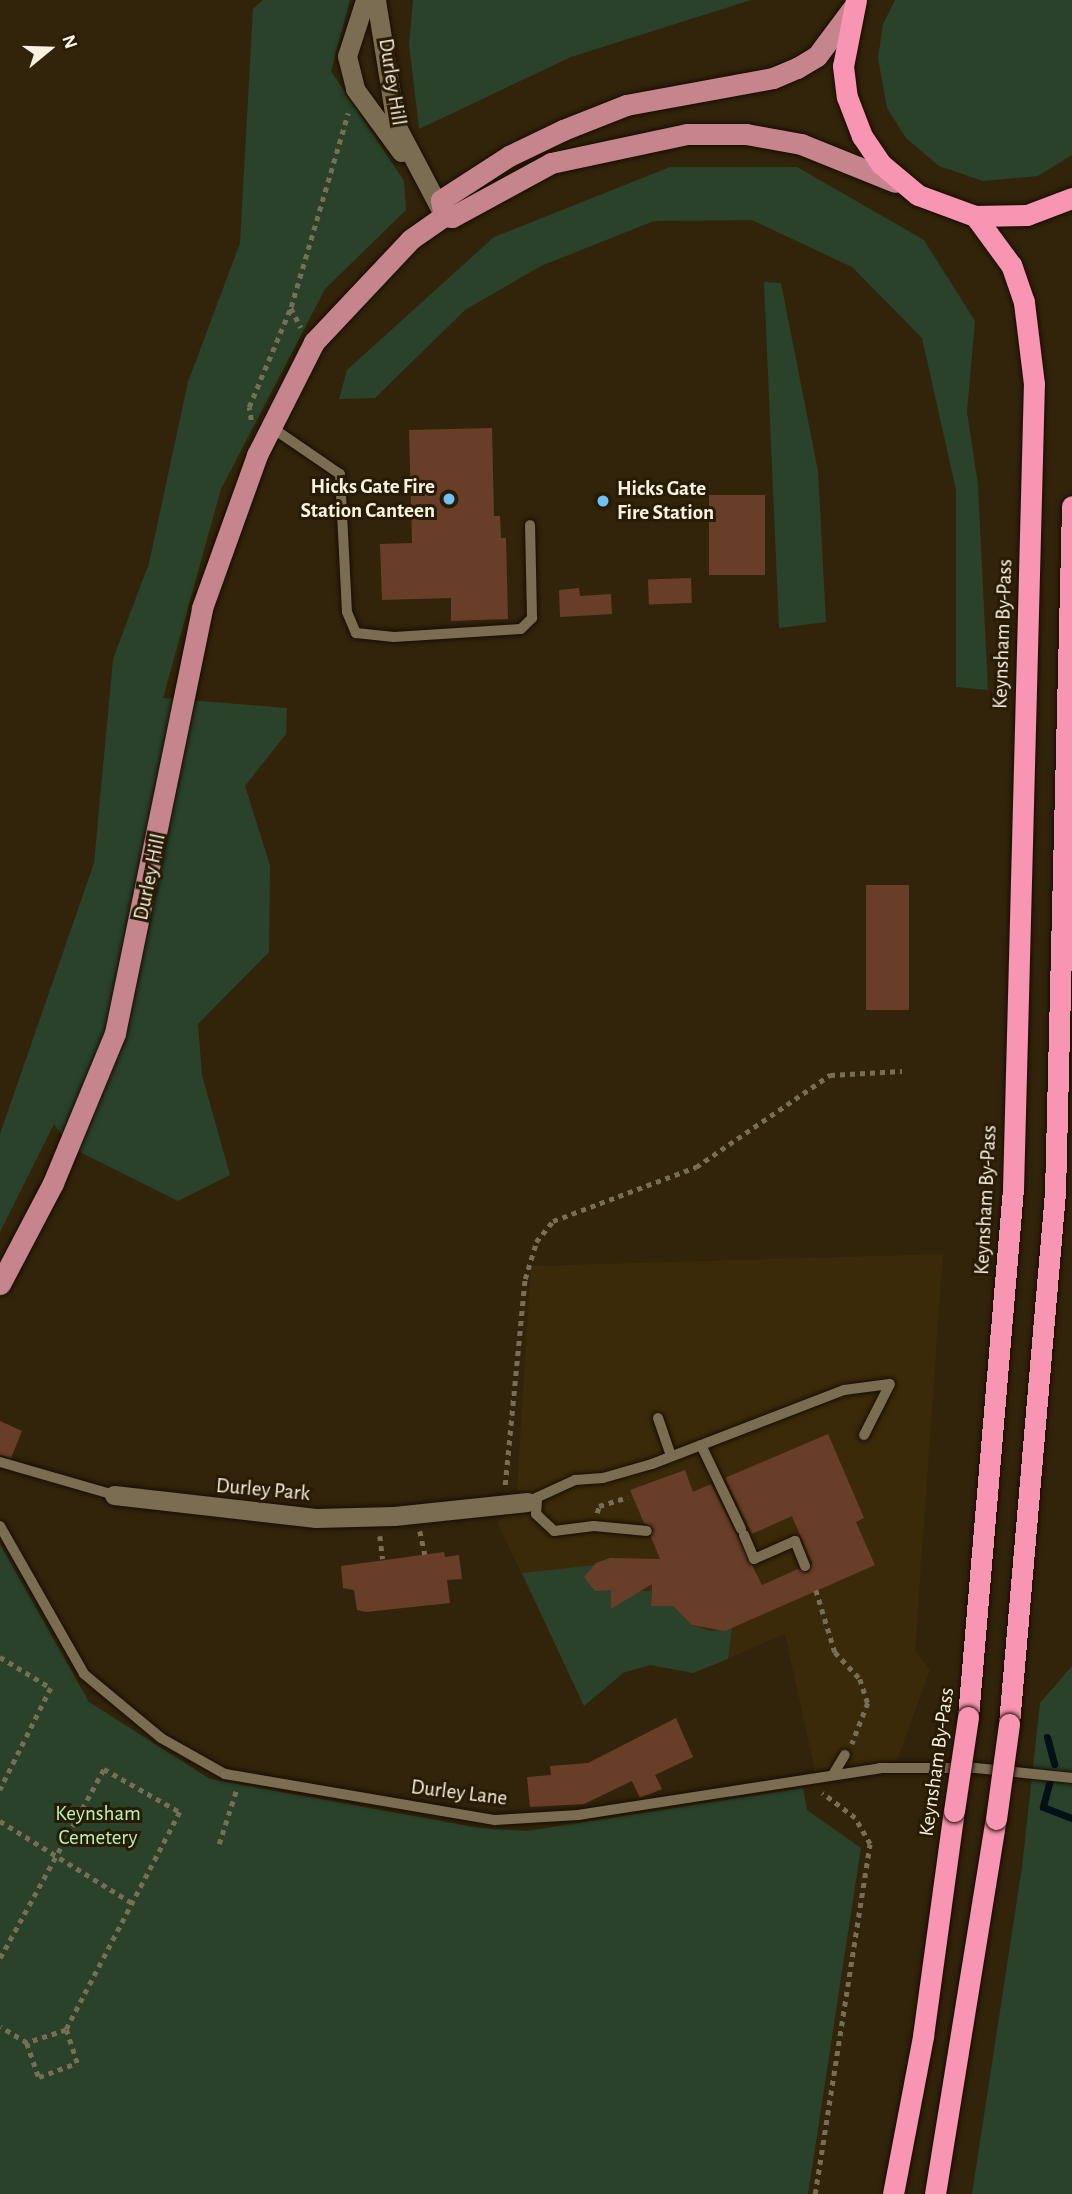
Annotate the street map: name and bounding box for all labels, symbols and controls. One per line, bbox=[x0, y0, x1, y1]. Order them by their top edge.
north arrow bbox=[14, 14, 84, 84]
text: N bbox=[58, 33, 80, 51]
street label: Durley Hill bbox=[373, 37, 411, 127]
place label: Hicks Gate Fire Station Canteen bbox=[300, 474, 435, 524]
place label: Hicks Gate Fire Station bbox=[617, 476, 714, 526]
marker: Hicks Gate Fire Station Canteen bbox=[441, 491, 457, 507]
marker: Hicks Gate Fire Station bbox=[595, 493, 611, 509]
street label: Keynsham By-Pass bbox=[988, 559, 1018, 709]
street label: Durley Hill bbox=[129, 831, 171, 923]
street label: Keynsham By-Pass bbox=[969, 1124, 1003, 1276]
street label: Durley Park bbox=[215, 1473, 311, 1507]
street label: Keynsham By-Pass bbox=[914, 1686, 960, 1838]
street label: Durley Lane bbox=[409, 1775, 509, 1811]
park label: Keynsham Cemetery bbox=[55, 1801, 141, 1851]

